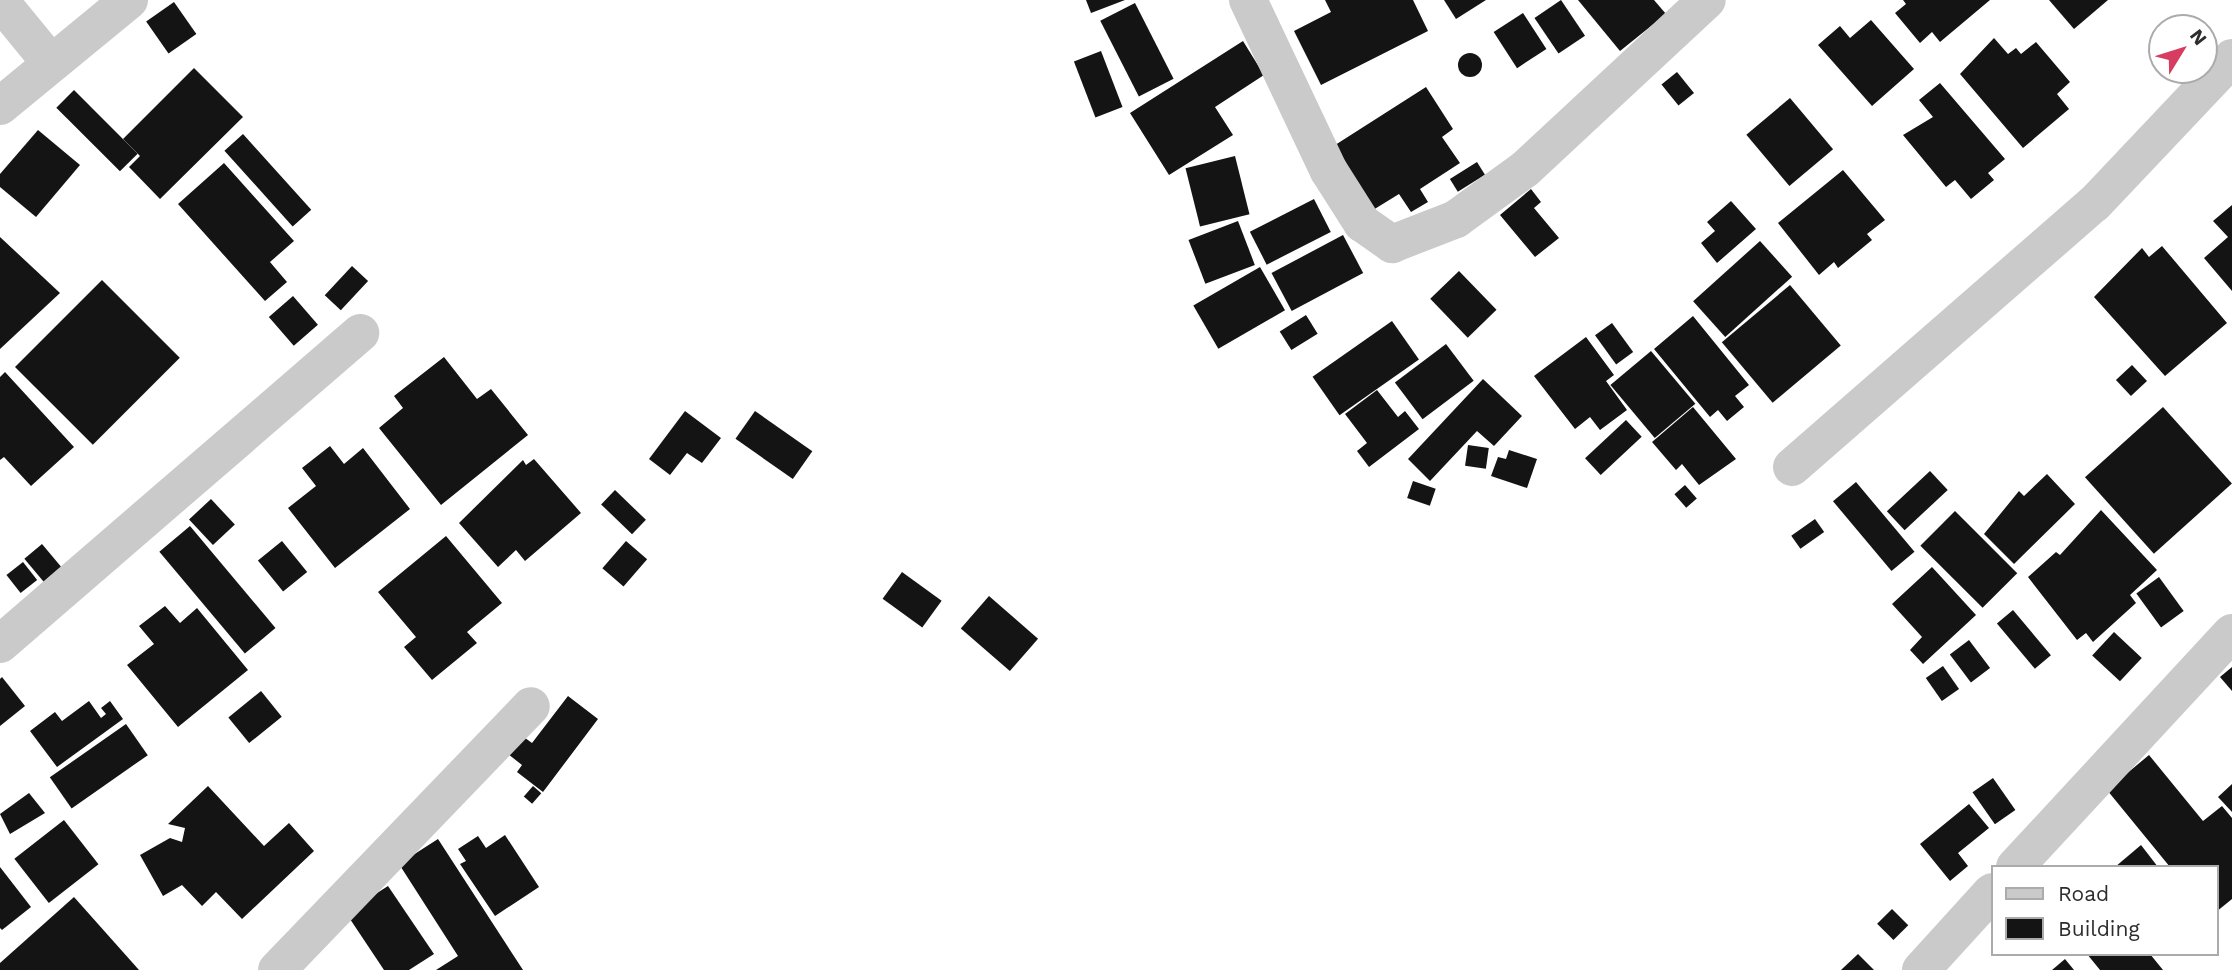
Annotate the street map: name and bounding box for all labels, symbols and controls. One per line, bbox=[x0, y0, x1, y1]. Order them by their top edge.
north arrow bbox=[2148, 14, 2218, 84]
text: N bbox=[2185, 24, 2212, 50]
legend bbox=[1990, 865, 2218, 956]
text: Road bbox=[2058, 881, 2109, 906]
text: Building bbox=[2058, 916, 2140, 941]

